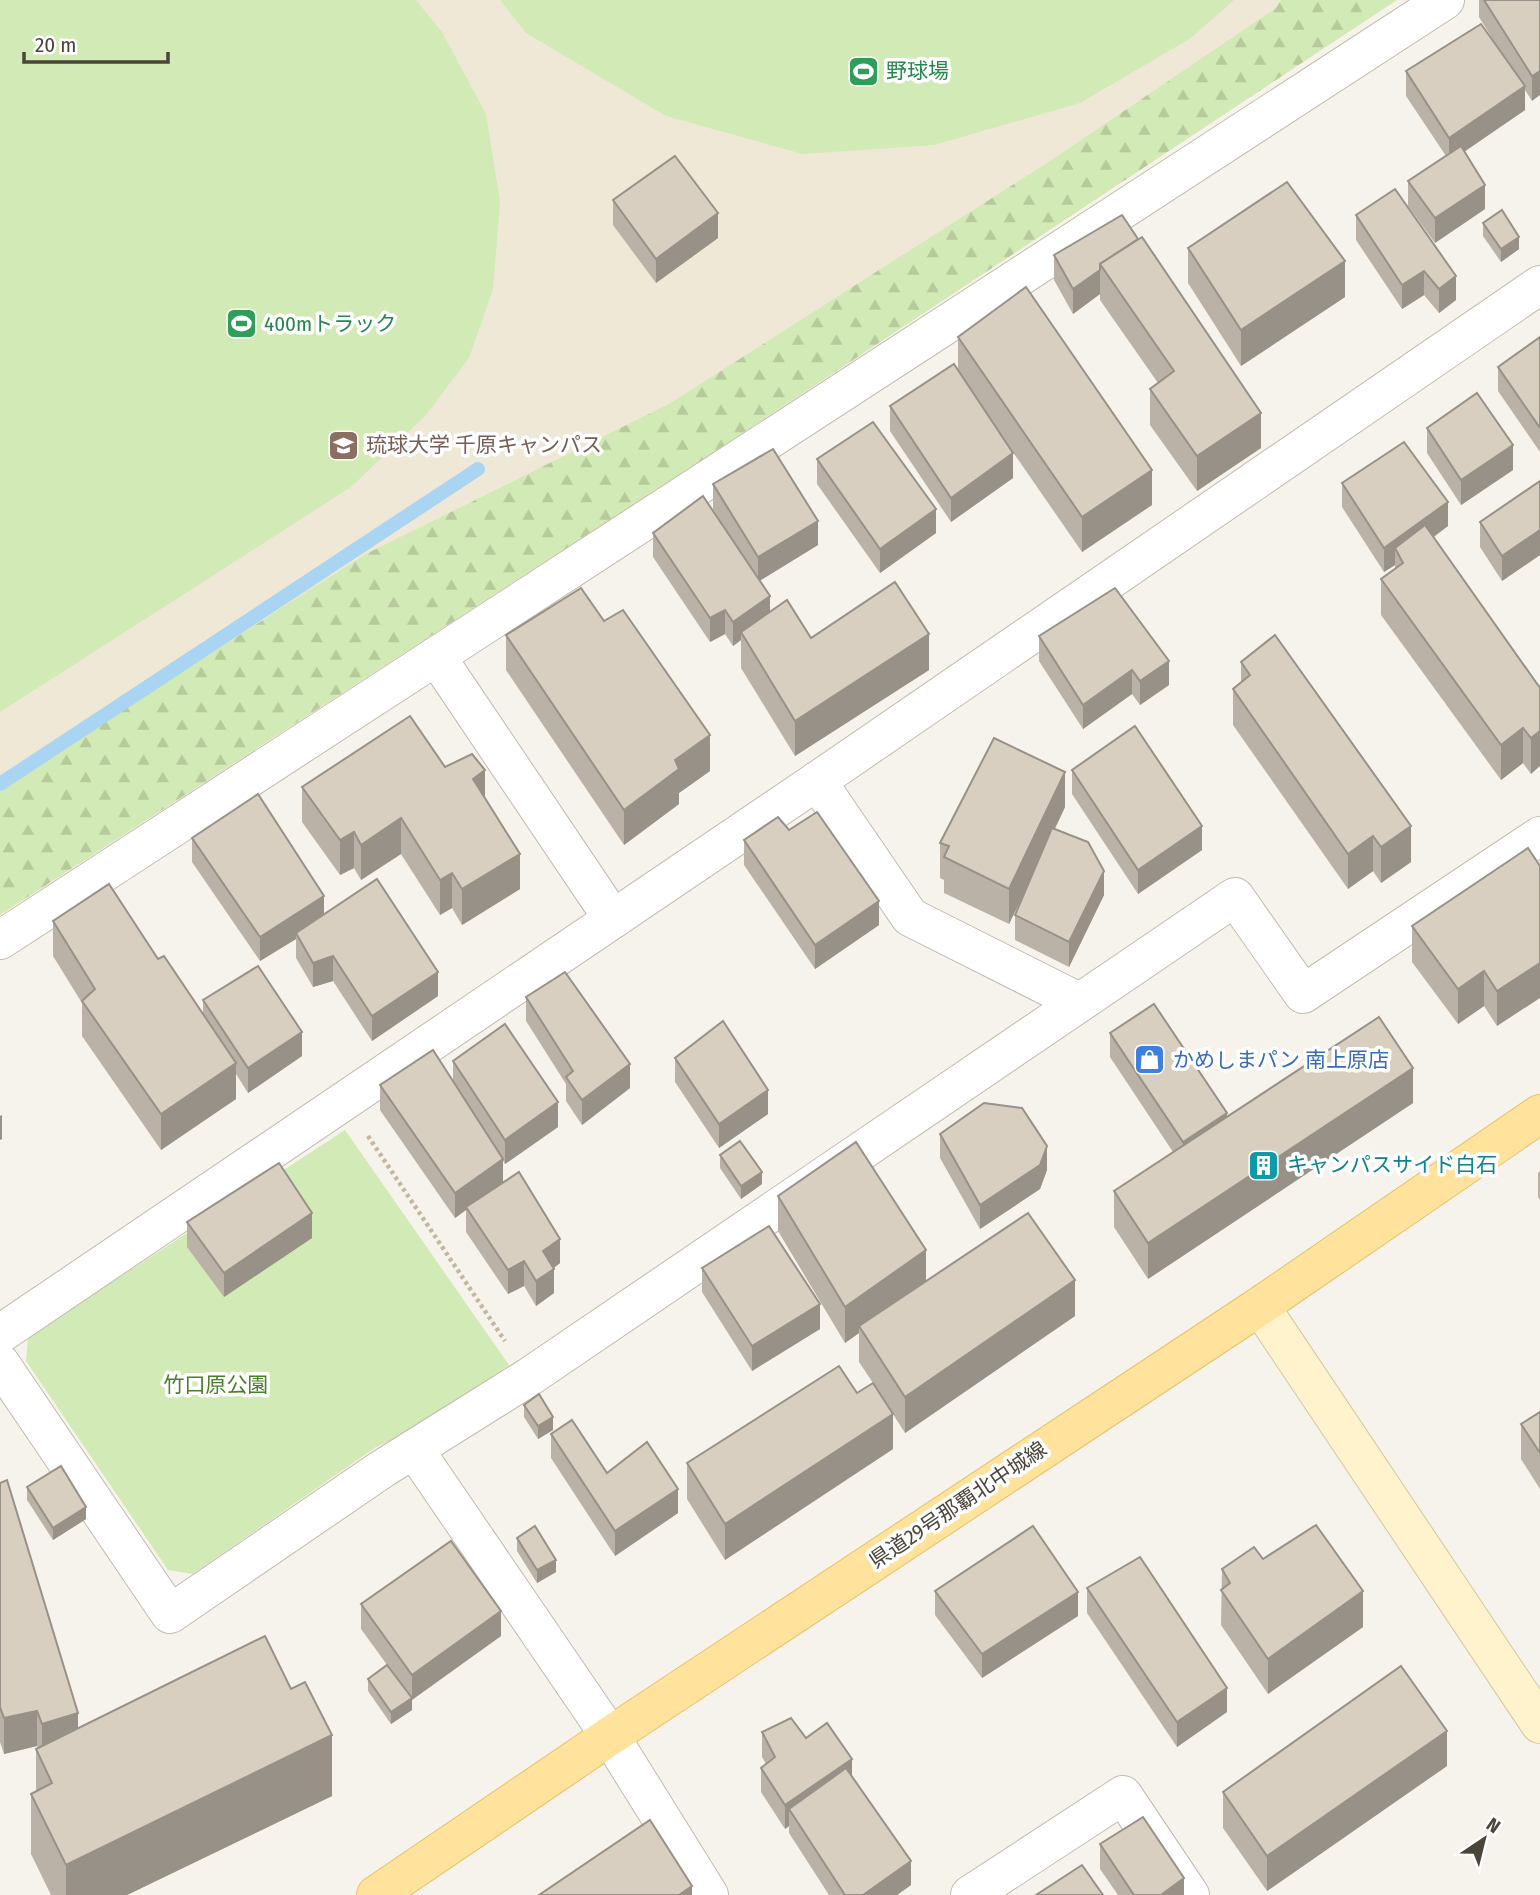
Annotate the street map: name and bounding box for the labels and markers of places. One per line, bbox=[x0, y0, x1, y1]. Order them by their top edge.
sports icon: 野球場 bbox=[846, 54, 880, 88]
place label: 野球場 bbox=[886, 58, 949, 84]
sports icon: 400mトラック bbox=[224, 307, 258, 341]
place label: 400mトラック bbox=[264, 311, 396, 337]
school or university icon: 琉球大学 千原キャンパス bbox=[326, 428, 360, 462]
place label: 琉球大学 千原キャンパス bbox=[366, 432, 602, 458]
shop icon: かめしまパン 南上原店 bbox=[1133, 1043, 1167, 1077]
place label: かめしまパン 南上原店 bbox=[1173, 1047, 1389, 1073]
building icon: キャンパスサイド白石 bbox=[1247, 1148, 1281, 1182]
place label: キャンパスサイド白石 bbox=[1287, 1152, 1497, 1178]

